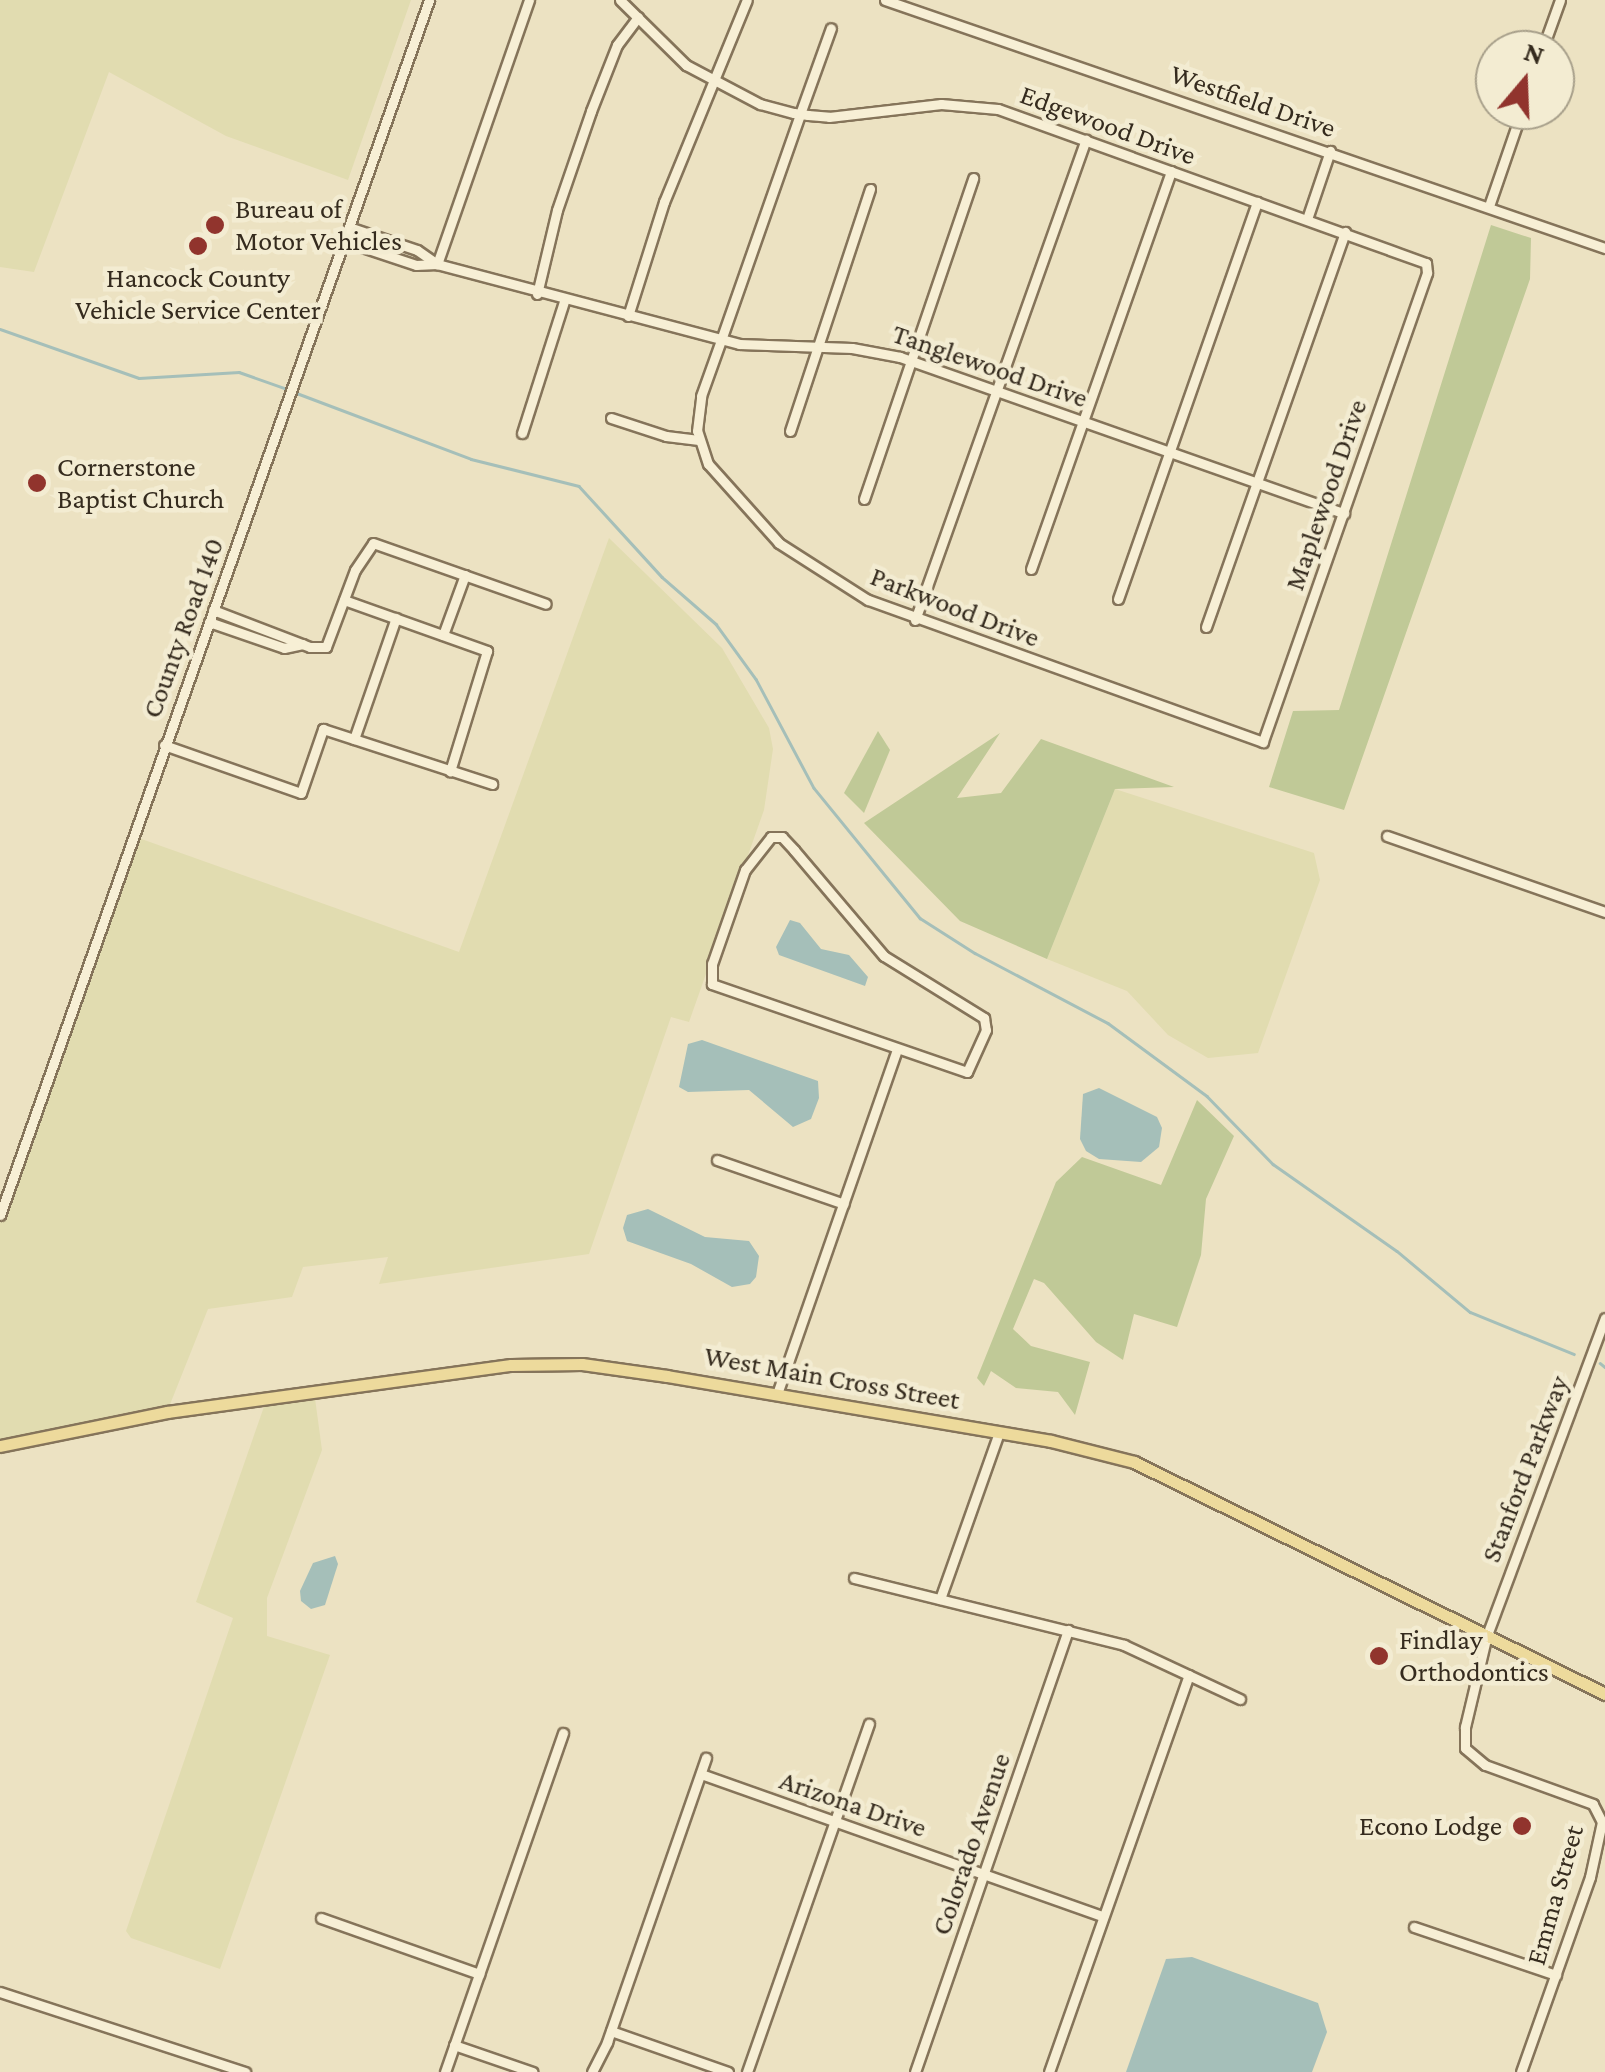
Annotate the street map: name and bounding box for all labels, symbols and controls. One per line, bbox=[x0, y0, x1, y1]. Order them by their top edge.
north arrow bbox=[1475, 30, 1575, 130]
text: N bbox=[1520, 35, 1548, 71]
street label: Westfield Drive bbox=[1166, 57, 1340, 145]
street label: Edgewood Drive bbox=[1016, 78, 1200, 172]
place label: Bureau of Motor Vehicles bbox=[235, 192, 402, 258]
marker: Bureau of Motor Vehicles bbox=[204, 214, 226, 236]
marker: Hancock County Vehicle Service Center bbox=[187, 235, 209, 257]
place label: Hancock County Vehicle Service Center bbox=[75, 261, 321, 327]
street label: Tanglewood Drive bbox=[888, 317, 1092, 415]
street label: Maplewood Drive bbox=[1278, 395, 1374, 595]
place label: Cornerstone Baptist Church bbox=[57, 450, 224, 516]
marker: Cornerstone Baptist Church bbox=[26, 472, 48, 494]
street label: County Road 140 bbox=[135, 534, 231, 722]
street label: Parkwood Drive bbox=[866, 559, 1044, 655]
street label: West Main Cross Street bbox=[702, 1339, 962, 1417]
street label: Stanford Parkway bbox=[1474, 1371, 1576, 1567]
place label: Findlay Orthodontics bbox=[1399, 1623, 1549, 1689]
marker: Findlay Orthodontics bbox=[1368, 1645, 1390, 1667]
street label: Colorado Avenue bbox=[924, 1749, 1018, 1939]
street label: Arizona Drive bbox=[775, 1763, 931, 1845]
place label: Econo Lodge bbox=[1359, 1809, 1502, 1843]
marker: Econo Lodge bbox=[1511, 1815, 1533, 1837]
street label: Emma Street bbox=[1519, 1821, 1591, 1969]

